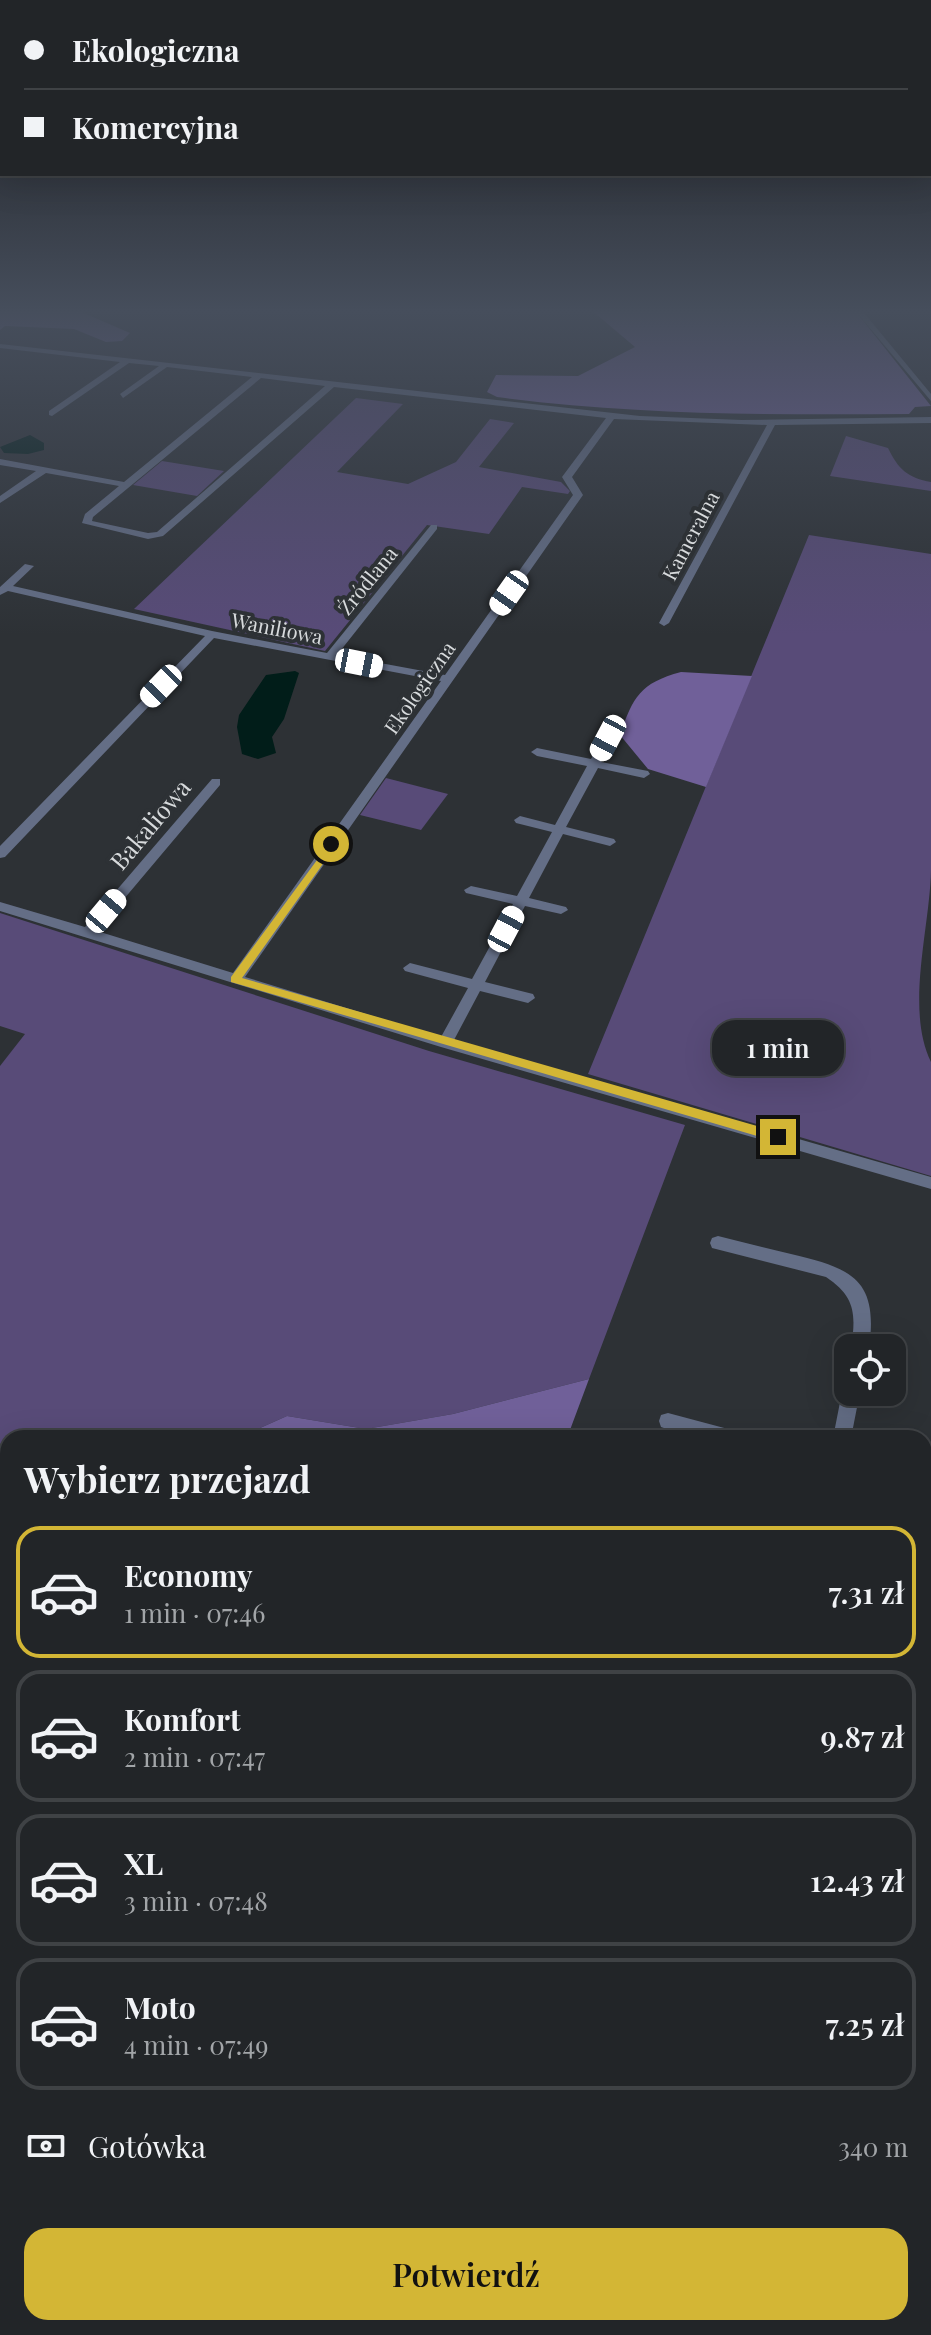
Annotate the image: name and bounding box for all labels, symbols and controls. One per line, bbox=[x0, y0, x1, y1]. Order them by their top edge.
text: Ekologiczna bbox=[72, 30, 240, 70]
text: Komercyjna bbox=[72, 107, 239, 147]
street label: Kameralna bbox=[655, 486, 724, 585]
street label: Źródlana bbox=[331, 540, 403, 620]
car bbox=[485, 566, 533, 620]
street label: Waniliowa bbox=[228, 605, 325, 650]
street label: Ekologiczna bbox=[377, 635, 461, 739]
car bbox=[333, 647, 385, 679]
car bbox=[136, 660, 186, 712]
car bbox=[586, 711, 630, 765]
street label: Bakaliowa bbox=[102, 772, 197, 876]
route start bbox=[313, 826, 349, 862]
car bbox=[81, 885, 131, 937]
car bbox=[484, 902, 528, 956]
callout: 1 min bbox=[712, 1021, 844, 1077]
text: 1 min bbox=[746, 1030, 810, 1065]
route end bbox=[760, 1119, 796, 1155]
map controls bbox=[834, 1334, 906, 1406]
button: locate bbox=[834, 1334, 906, 1406]
text: Wybierz przejazd bbox=[24, 1454, 311, 1502]
text: Economy bbox=[124, 1555, 253, 1595]
icon: car bbox=[28, 1556, 100, 1628]
text: 7.31 zł bbox=[829, 1572, 904, 1612]
text: 1 min · 07:46 bbox=[124, 1595, 266, 1630]
text: Komfort bbox=[124, 1699, 241, 1739]
icon: car bbox=[28, 1700, 100, 1772]
text: 9.87 zł bbox=[820, 1716, 904, 1756]
text: 2 min · 07:47 bbox=[124, 1739, 265, 1774]
text: XL bbox=[124, 1843, 163, 1883]
icon: car bbox=[28, 1844, 100, 1916]
text: 12.43 zł bbox=[810, 1860, 904, 1900]
text: 3 min · 07:48 bbox=[124, 1883, 268, 1918]
text: Moto bbox=[124, 1987, 196, 2027]
icon: car bbox=[28, 1988, 100, 2060]
text: 7.25 zł bbox=[825, 2004, 904, 2044]
text: 4 min · 07:49 bbox=[124, 2027, 269, 2062]
icon: cash bbox=[24, 2124, 68, 2168]
text: Gotówka bbox=[88, 2126, 206, 2166]
text: 340 m bbox=[838, 2129, 908, 2164]
button: Potwierdź bbox=[24, 2228, 908, 2320]

